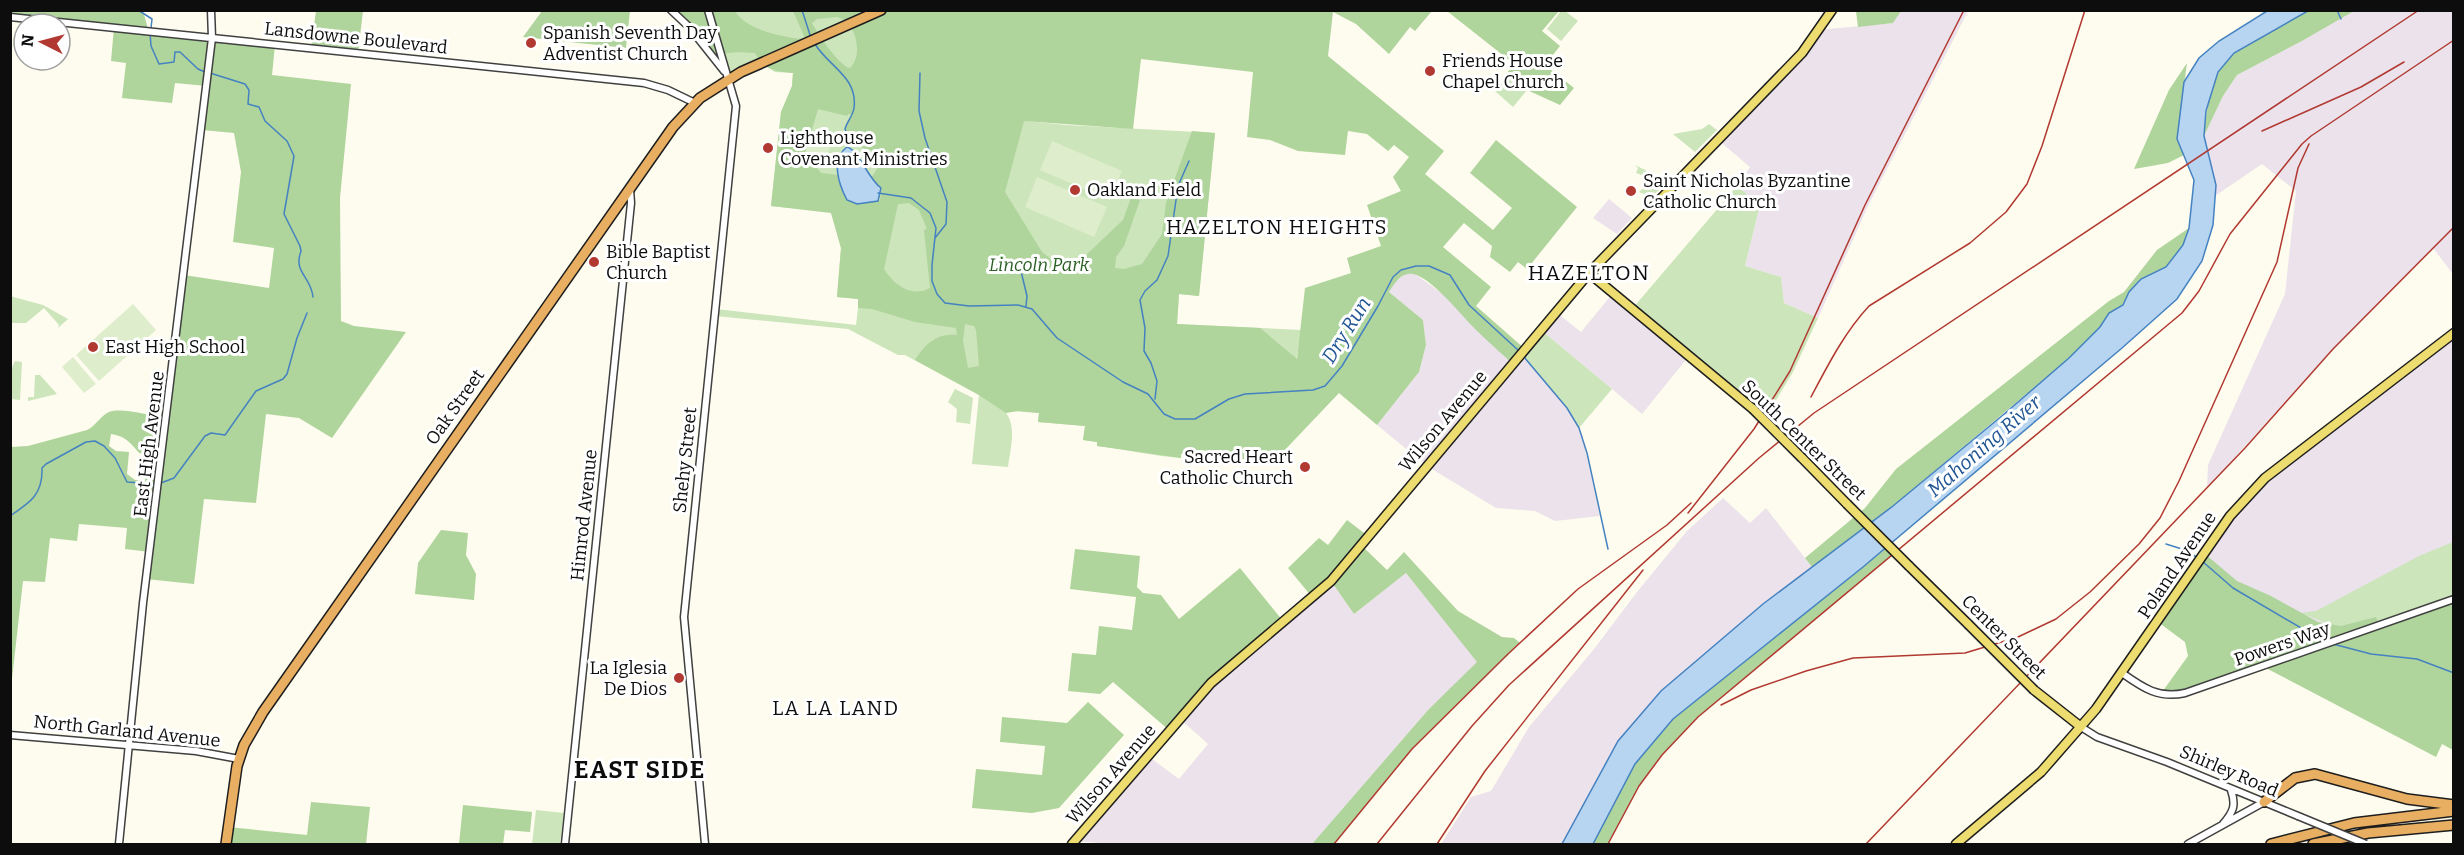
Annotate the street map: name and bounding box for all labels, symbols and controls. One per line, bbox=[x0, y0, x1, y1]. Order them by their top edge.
north arrow bbox=[12, 12, 72, 72]
street label: Lansdowne Boulevard bbox=[263, 17, 449, 59]
place label: Spanish Seventh Day Adventist Church bbox=[543, 22, 717, 65]
text: N bbox=[17, 33, 38, 48]
marker: Spanish Seventh Day Adventist Church bbox=[524, 36, 538, 50]
place label: Friends House Chapel Church bbox=[1442, 50, 1565, 93]
marker: Friends House Chapel Church bbox=[1423, 64, 1437, 78]
place label: Lighthouse Covenant Ministries bbox=[780, 127, 948, 170]
marker: Lighthouse Covenant Ministries bbox=[761, 141, 775, 155]
place label: Saint Nicholas Byzantine Catholic Church bbox=[1643, 170, 1851, 213]
place label: Oakland Field bbox=[1087, 179, 1201, 201]
marker: Oakland Field bbox=[1068, 183, 1082, 197]
marker: Saint Nicholas Byzantine Catholic Church bbox=[1624, 184, 1638, 198]
district label: HAZELTON HEIGHTS bbox=[1166, 215, 1388, 239]
place label: Bible Baptist Church bbox=[606, 241, 711, 284]
park label: Lincoln Park bbox=[989, 254, 1089, 276]
marker: Bible Baptist Church bbox=[587, 255, 601, 269]
district label: HAZELTON bbox=[1528, 260, 1650, 286]
water label: Dry Run bbox=[1316, 293, 1376, 367]
place label: East High School bbox=[105, 336, 245, 358]
marker: East High School bbox=[86, 340, 100, 354]
street label: Oak Street bbox=[421, 364, 489, 449]
street label: Wilson Avenue bbox=[1394, 366, 1492, 476]
street label: East High Avenue bbox=[129, 370, 169, 518]
street label: South Center Street bbox=[1737, 375, 1871, 505]
water label: Mahoning River bbox=[1922, 390, 2046, 502]
street label: Shehy Street bbox=[668, 405, 702, 514]
place label: Sacred Heart Catholic Church bbox=[1160, 446, 1293, 489]
street label: Himrod Avenue bbox=[566, 448, 602, 582]
marker: Sacred Heart Catholic Church bbox=[1298, 460, 1312, 474]
street label: Poland Avenue bbox=[2133, 507, 2221, 623]
street label: Center Street bbox=[1957, 590, 2051, 684]
street label: Powers Way bbox=[2231, 617, 2333, 671]
place label: La Iglesia De Dios bbox=[589, 657, 667, 700]
marker: La Iglesia De Dios bbox=[672, 671, 686, 685]
district label: LA LA LAND bbox=[772, 696, 900, 720]
street label: North Garland Avenue bbox=[33, 710, 221, 752]
street label: Wilson Avenue bbox=[1062, 719, 1160, 829]
street label: Shirley Road bbox=[2176, 740, 2282, 802]
district label: EAST SIDE bbox=[574, 756, 706, 784]

